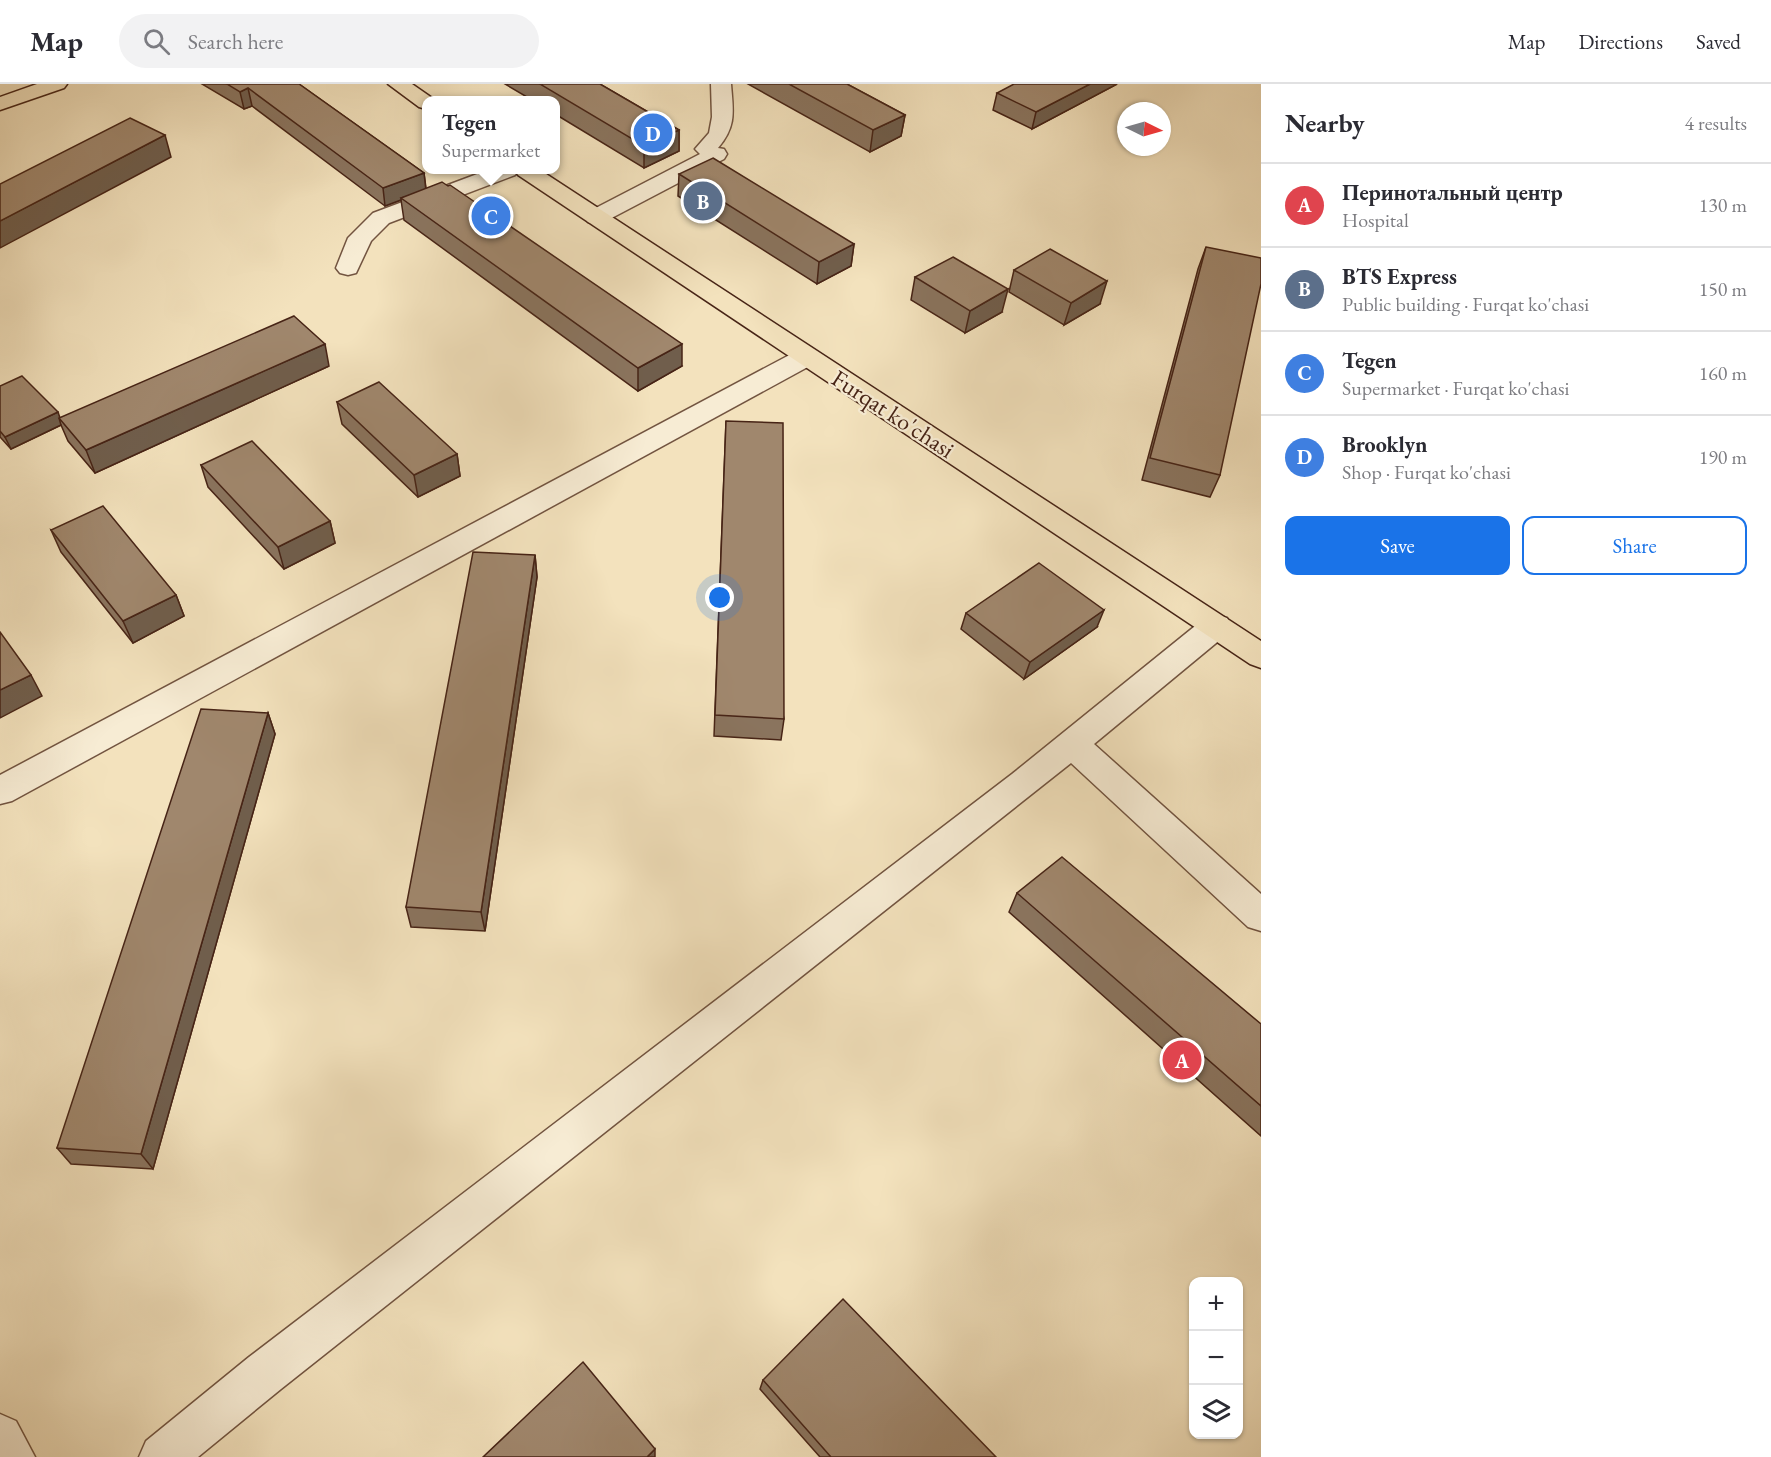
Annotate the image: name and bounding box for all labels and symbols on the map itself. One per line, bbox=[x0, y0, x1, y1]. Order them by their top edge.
north arrow bbox=[1117, 102, 1171, 156]
pin: D bbox=[634, 110, 672, 156]
pin: B bbox=[684, 178, 722, 224]
pin: C bbox=[472, 194, 510, 238]
street label: Furqat ko'chasi bbox=[826, 362, 961, 465]
your location bbox=[705, 583, 734, 612]
pin: A bbox=[1162, 1038, 1202, 1082]

